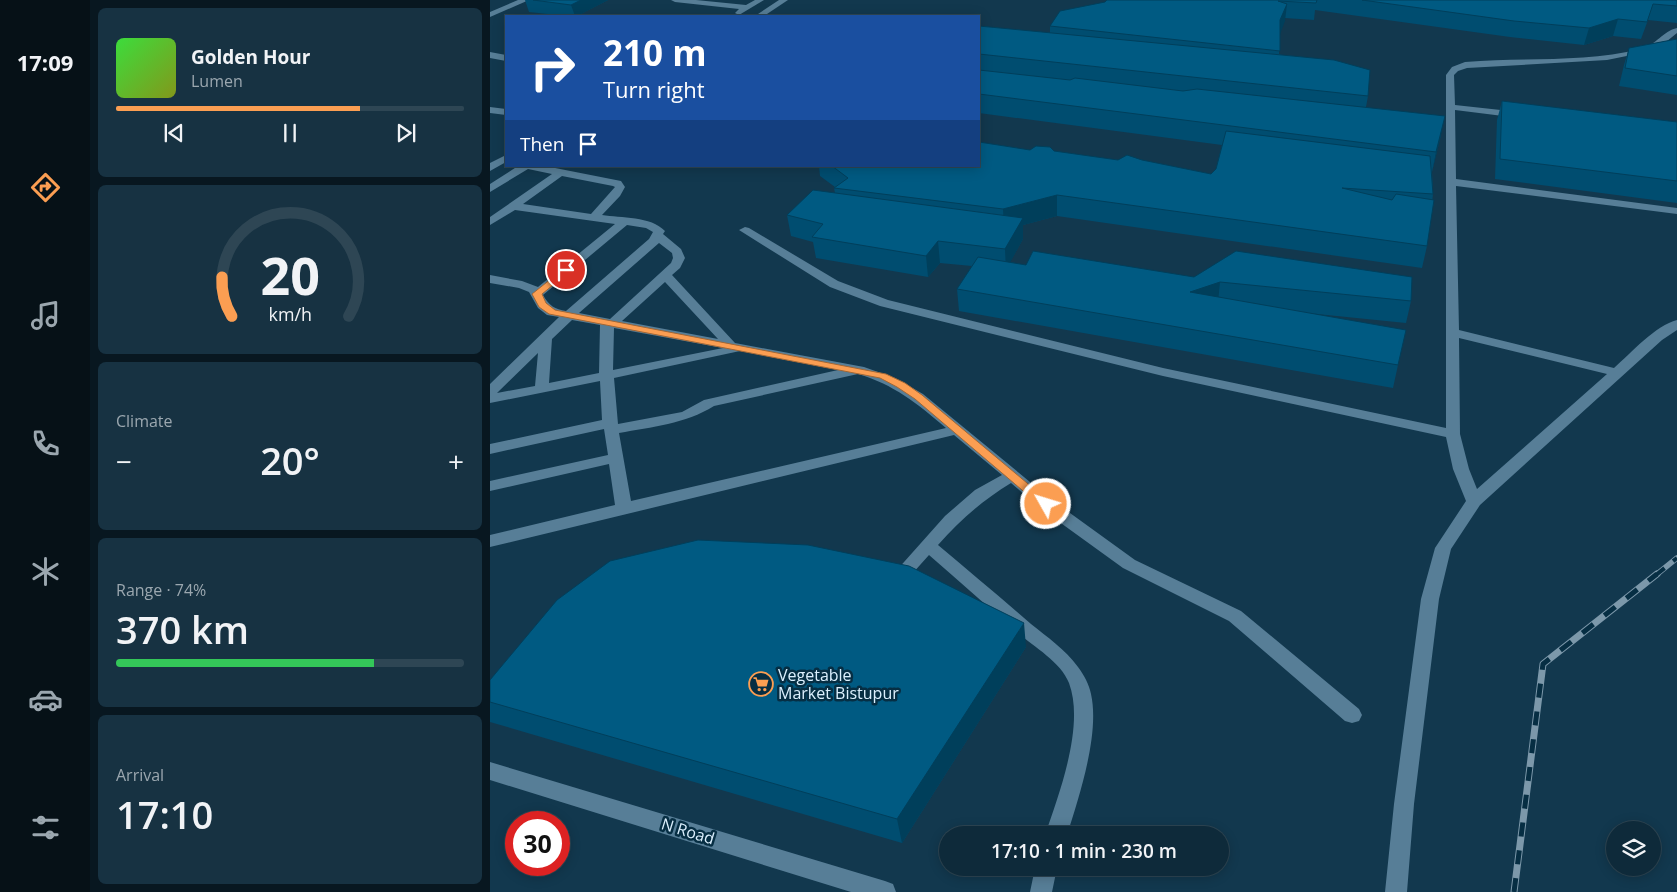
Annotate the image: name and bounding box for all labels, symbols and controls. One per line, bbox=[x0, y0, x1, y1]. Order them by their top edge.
text: 210 m bbox=[603, 29, 707, 76]
icon: right bbox=[520, 35, 585, 100]
text: Golden Hour bbox=[191, 44, 310, 70]
text: 17:09 bbox=[17, 47, 73, 77]
text: Lumen bbox=[191, 70, 243, 92]
text: Turn right bbox=[603, 74, 705, 104]
icon: previous bbox=[160, 119, 188, 147]
icon: pause bbox=[276, 119, 304, 147]
icon: next bbox=[392, 119, 420, 147]
icon: arrive bbox=[574, 130, 602, 158]
text: Then bbox=[520, 131, 564, 157]
icon: directions bbox=[28, 170, 63, 205]
text: 20 bbox=[260, 239, 320, 310]
pin bbox=[545, 249, 587, 291]
icon: arrive bbox=[552, 256, 580, 284]
icon: music bbox=[28, 298, 63, 333]
text: km/h bbox=[268, 302, 312, 326]
text: Climate bbox=[116, 410, 173, 432]
icon: phone bbox=[28, 426, 63, 461]
text: 20° bbox=[260, 434, 320, 486]
text: − bbox=[116, 442, 132, 480]
text: + bbox=[448, 442, 464, 480]
position arrow bbox=[1019, 477, 1071, 529]
icon: climate bbox=[28, 554, 63, 589]
text: Range · 74% bbox=[116, 579, 206, 601]
text: 370 km bbox=[116, 603, 249, 655]
place label: Vegetable Market Bistupur bbox=[778, 664, 899, 704]
supermarket icon: Vegetable Market Bistupur bbox=[748, 671, 774, 697]
icon: car bbox=[28, 682, 63, 717]
text: Arrival bbox=[116, 764, 164, 786]
text: 17:10 bbox=[116, 788, 213, 840]
icon: filters bbox=[28, 810, 63, 845]
speed limit sign: 30 bbox=[505, 811, 570, 876]
street label: N Road bbox=[659, 813, 717, 849]
map controls bbox=[1606, 821, 1661, 876]
button: layers bbox=[1606, 821, 1661, 876]
text: 17:10 · 1 min · 230 m bbox=[991, 838, 1177, 864]

